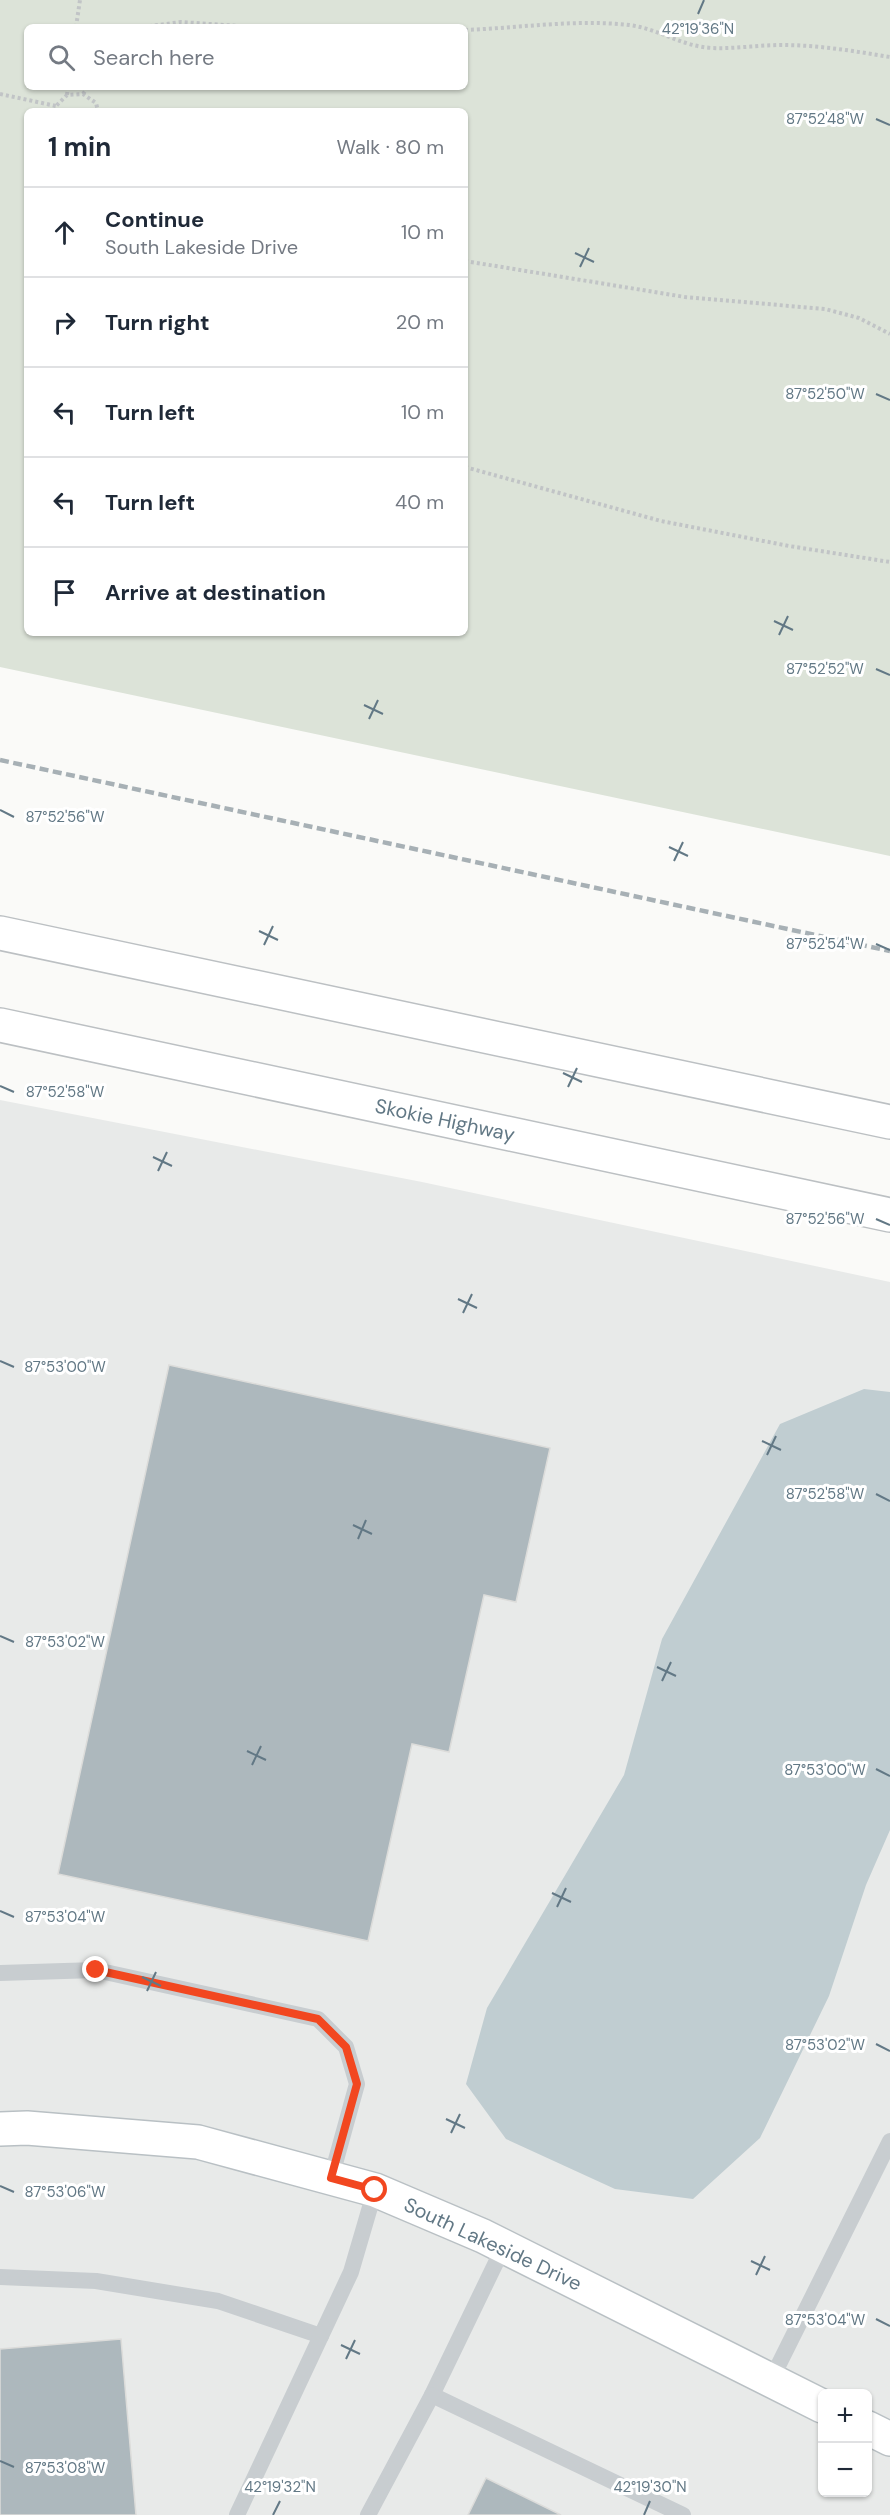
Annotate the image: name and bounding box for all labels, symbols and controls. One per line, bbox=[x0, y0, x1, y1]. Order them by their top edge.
text: 42°19'36"N bbox=[662, 19, 734, 39]
search box bbox=[24, 24, 468, 90]
icon: search bbox=[45, 41, 78, 74]
text: Search here bbox=[93, 43, 214, 72]
text: 87°52'48"W bbox=[786, 109, 865, 129]
text: 1 min bbox=[48, 130, 111, 164]
text: Walk · 80 m bbox=[337, 134, 444, 160]
text: Continue bbox=[105, 205, 204, 234]
icon: ahead bbox=[48, 216, 81, 249]
text: 10 m bbox=[401, 219, 444, 245]
text: South Lakeside Drive bbox=[105, 234, 298, 260]
icon: right bbox=[48, 306, 81, 339]
text: Turn right bbox=[105, 308, 210, 337]
text: 20 m bbox=[396, 309, 444, 335]
text: 87°52'50"W bbox=[785, 384, 865, 404]
icon: left bbox=[48, 396, 81, 429]
text: Turn left bbox=[105, 398, 195, 427]
text: 10 m bbox=[401, 399, 444, 425]
icon: left bbox=[48, 486, 81, 519]
text: Turn left bbox=[105, 488, 195, 517]
text: 40 m bbox=[395, 489, 444, 515]
icon: arrive bbox=[48, 576, 81, 609]
text: Arrive at destination bbox=[105, 578, 326, 607]
text: 87°52'52"W bbox=[786, 659, 864, 679]
text: 87°52'56"W bbox=[26, 807, 105, 827]
text: 87°52'54"W bbox=[786, 934, 865, 954]
text: 87°52'58"W bbox=[26, 1082, 105, 1102]
street label: Skokie Highway bbox=[373, 1093, 517, 1147]
text: 87°52'56"W bbox=[786, 1209, 865, 1229]
text: 87°53'00"W bbox=[24, 1357, 106, 1377]
text: 87°52'58"W bbox=[786, 1484, 865, 1504]
text: 87°53'02"W bbox=[25, 1632, 105, 1652]
text: 87°53'00"W bbox=[784, 1760, 866, 1780]
text: 87°53'04"W bbox=[25, 1907, 106, 1927]
route end bbox=[82, 1956, 108, 1982]
text: 87°53'02"W bbox=[785, 2035, 865, 2055]
route start bbox=[361, 2176, 387, 2202]
text: 87°53'06"W bbox=[25, 2182, 106, 2202]
street label: South Lakeside Drive bbox=[400, 2191, 586, 2297]
text: 87°53'04"W bbox=[785, 2310, 866, 2330]
map controls bbox=[818, 2389, 872, 2497]
button: + bbox=[818, 2389, 872, 2443]
button: − bbox=[818, 2443, 872, 2497]
text: 87°53'08"W bbox=[25, 2458, 106, 2478]
text: 42°19'32"N bbox=[244, 2477, 316, 2497]
text: 42°19'30"N bbox=[613, 2477, 687, 2497]

